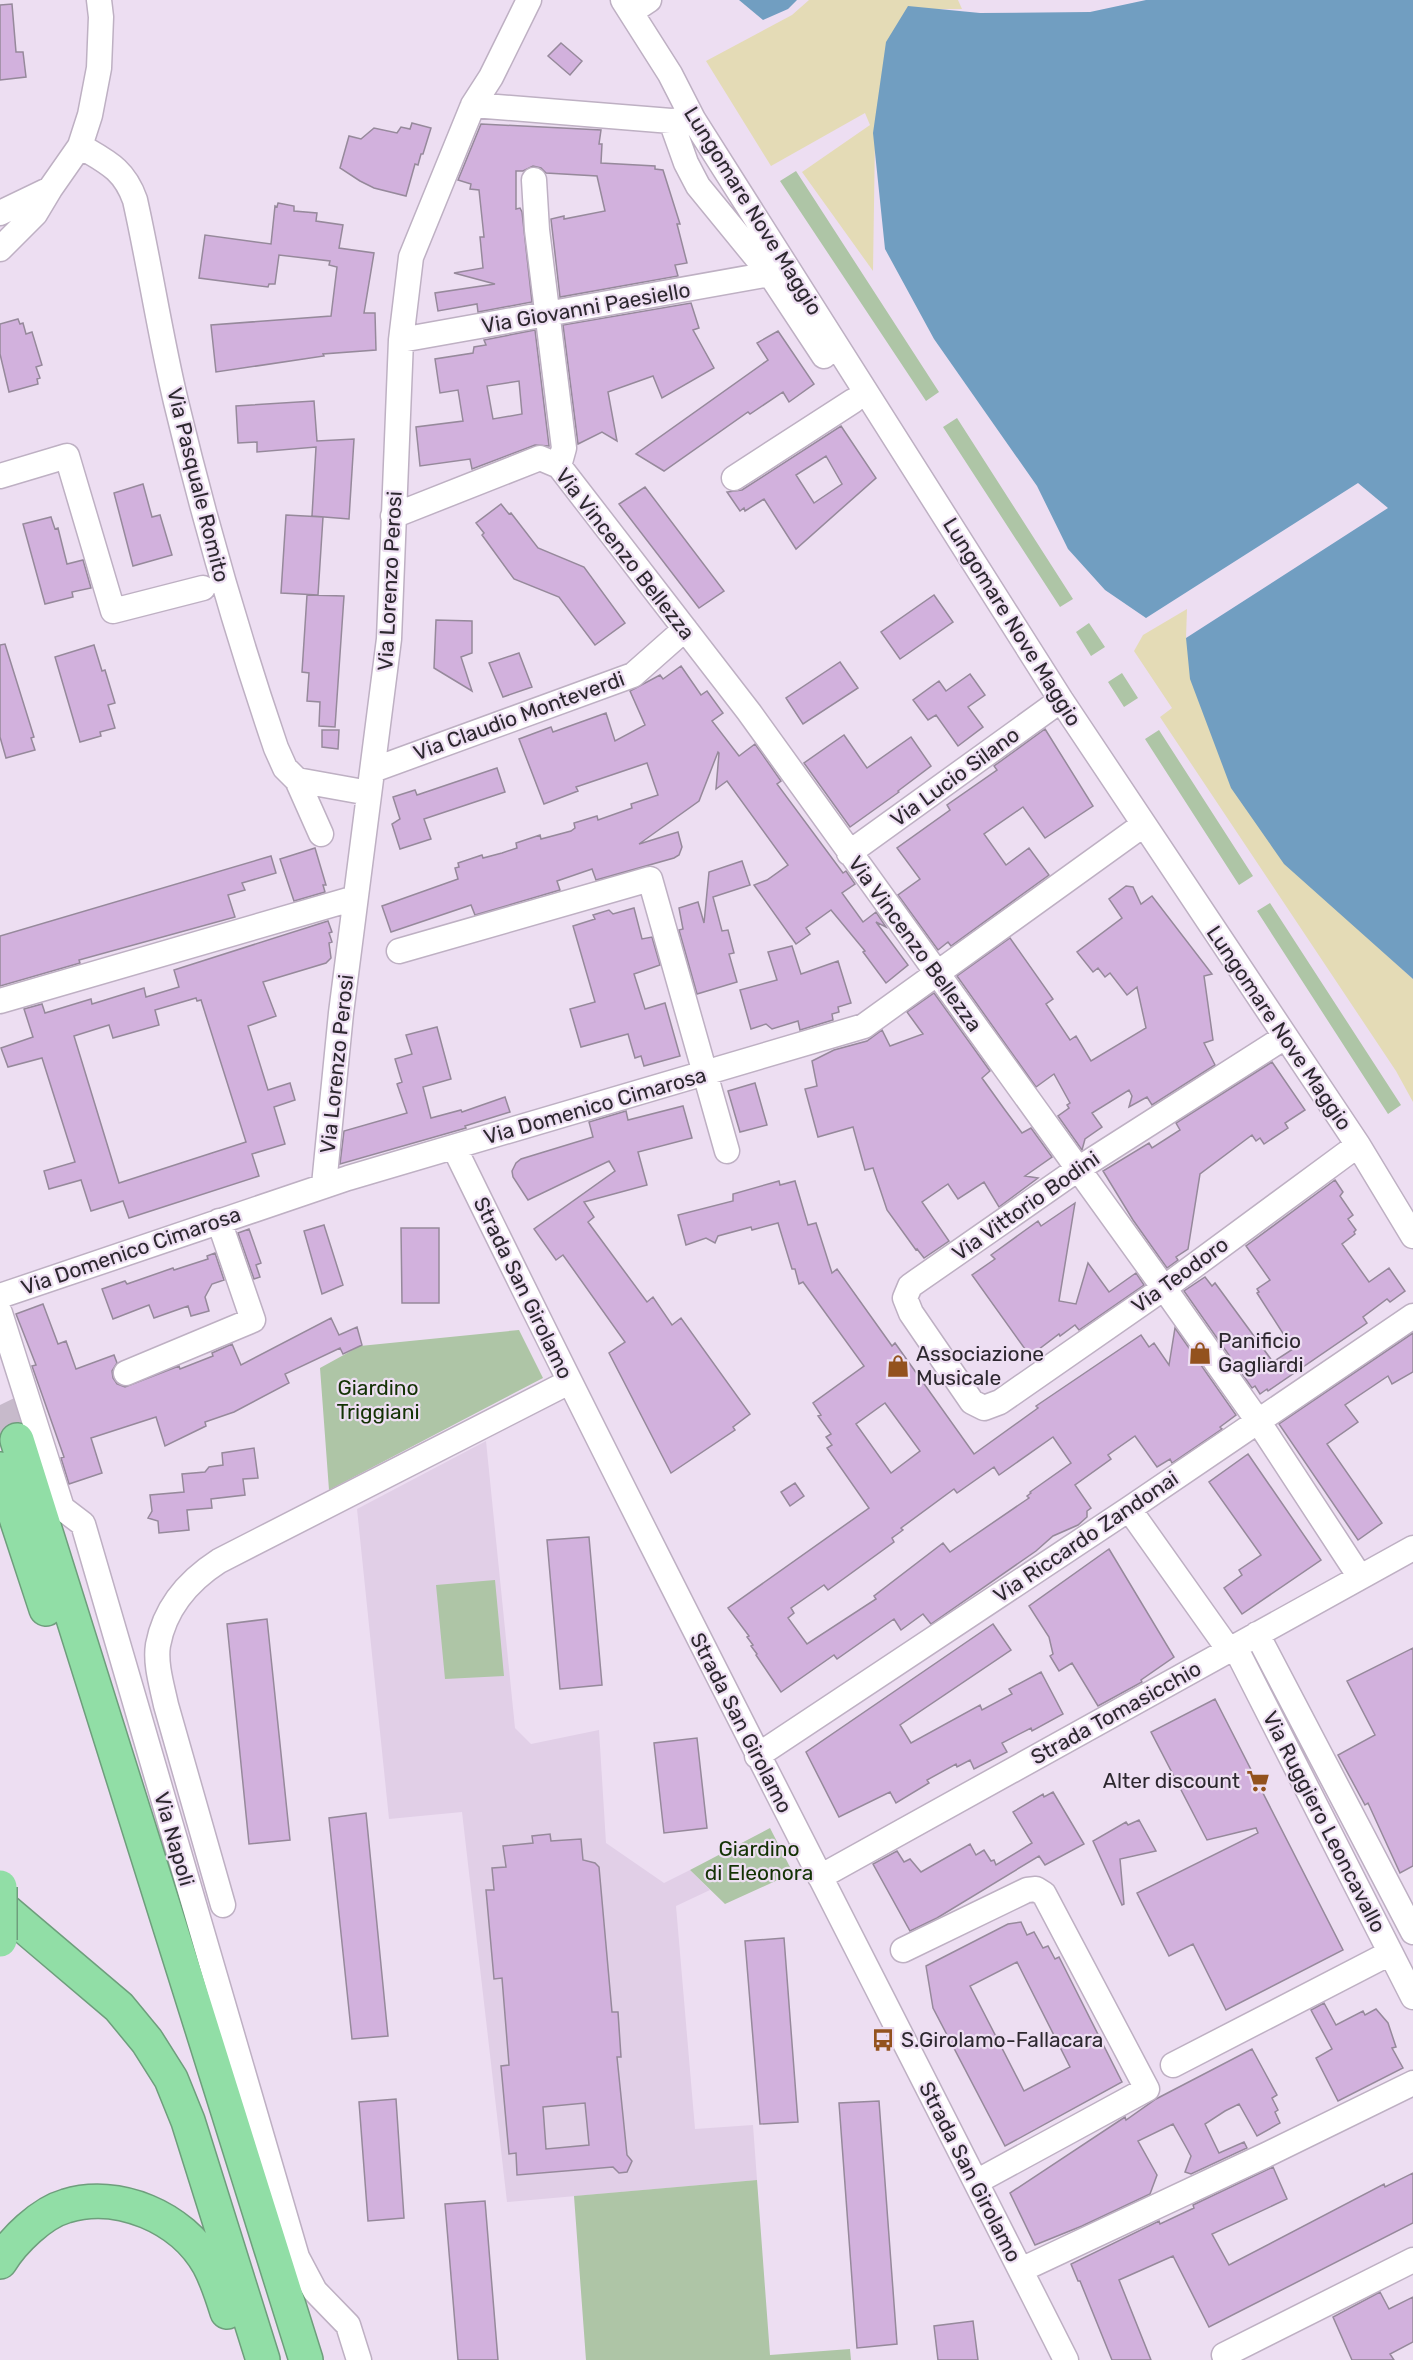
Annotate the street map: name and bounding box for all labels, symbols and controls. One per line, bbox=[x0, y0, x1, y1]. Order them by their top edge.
street label: Lungomare Nove Maggio bbox=[679, 102, 828, 320]
street label: Via Giovanni Paesiello bbox=[480, 277, 692, 338]
street label: Via Pasquale Romito bbox=[162, 385, 235, 585]
street label: Via Vincenzo Bellezza bbox=[551, 463, 700, 645]
street label: Via Lorenzo Perosi bbox=[372, 490, 407, 671]
street label: Lungomare Nove Maggio bbox=[938, 513, 1087, 731]
street label: Via Claudio Monteverdi bbox=[410, 666, 628, 765]
street label: Via Lucio Silano bbox=[885, 721, 1024, 832]
street label: Via Vincenzo Bellezza bbox=[843, 851, 988, 1036]
street label: Lungomare Nove Maggio bbox=[1202, 921, 1357, 1135]
street label: Via Lorenzo Perosi bbox=[315, 973, 358, 1155]
street label: Via Domenico Cimarosa bbox=[481, 1062, 709, 1149]
street label: Via Vittorio Bodini bbox=[947, 1145, 1104, 1266]
street label: Strada San Girolamo bbox=[469, 1193, 578, 1383]
street label: Via Domenico Cimarosa bbox=[18, 1201, 244, 1300]
street label: Via Teodoro bbox=[1127, 1231, 1233, 1318]
place label: Panificio Gagliardi bbox=[1218, 1328, 1304, 1377]
shop icon: Panificio Gagliardi bbox=[1187, 1340, 1213, 1366]
place label: Associazione Musicale bbox=[916, 1341, 1044, 1390]
shop icon: Associazione Musicale bbox=[885, 1353, 911, 1379]
park label: Giardino Triggiani bbox=[336, 1375, 420, 1424]
street label: Via Riccardo Zandonai bbox=[989, 1465, 1183, 1608]
street label: Strada San Girolamo bbox=[685, 1628, 798, 1817]
street label: Strada Tomasicchio bbox=[1026, 1655, 1205, 1770]
street label: Via Ruggiero Leoncavallo bbox=[1258, 1707, 1391, 1937]
place label: Alter discount bbox=[1103, 1768, 1240, 1793]
supermarket icon: Alter discount bbox=[1245, 1768, 1271, 1794]
street label: Via Napoli bbox=[149, 1789, 200, 1889]
park label: Giardino di Eleonora bbox=[705, 1836, 813, 1885]
bus stop icon: S.Girolamo-Fallacara bbox=[870, 2027, 896, 2053]
place label: S.Girolamo-Fallacara bbox=[901, 2027, 1103, 2052]
street label: Strada San Girolamo bbox=[914, 2077, 1027, 2266]

